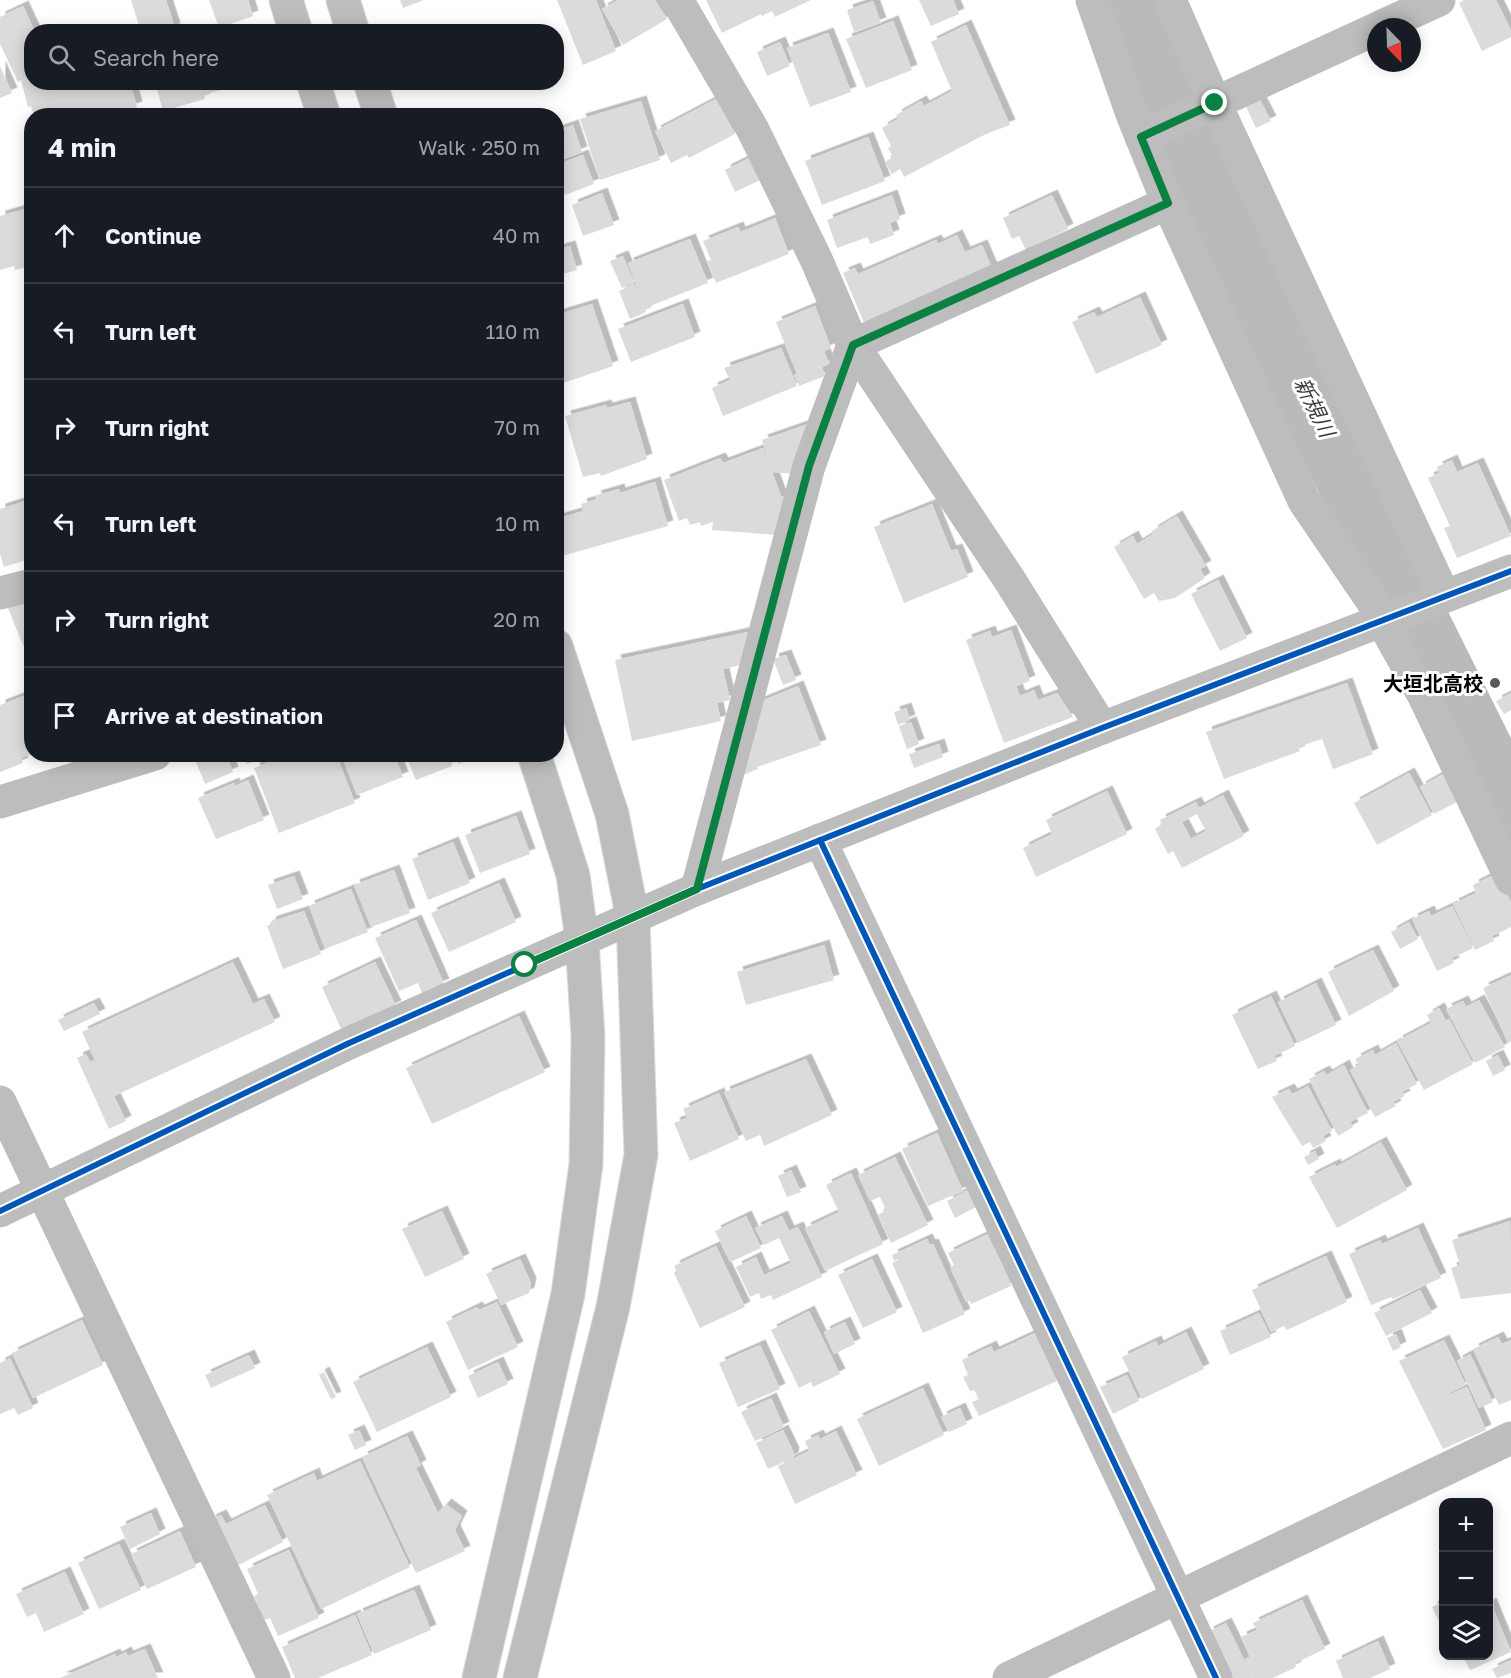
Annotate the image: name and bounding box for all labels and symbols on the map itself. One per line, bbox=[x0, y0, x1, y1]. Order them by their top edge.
north arrow bbox=[1367, 18, 1421, 72]
route end bbox=[1201, 89, 1227, 115]
water label: 新規川 bbox=[1290, 373, 1341, 443]
place label: 大垣北高校 bbox=[1383, 671, 1483, 695]
marker: 大垣北高校 bbox=[1488, 676, 1502, 690]
route start bbox=[511, 951, 537, 977]

